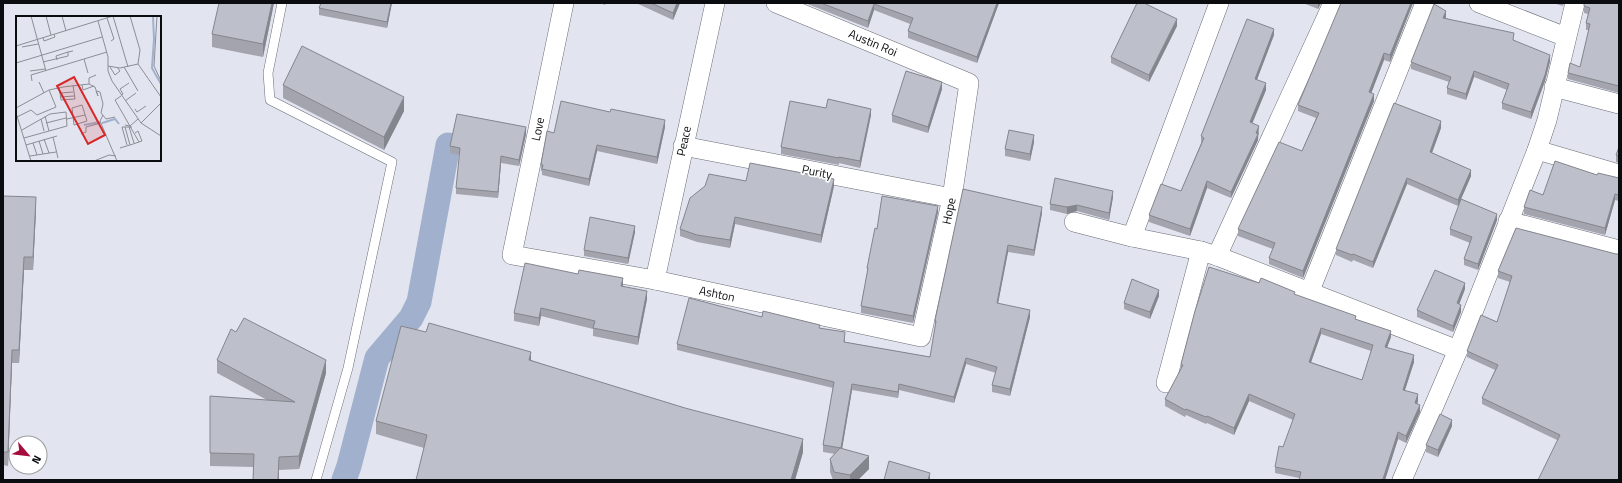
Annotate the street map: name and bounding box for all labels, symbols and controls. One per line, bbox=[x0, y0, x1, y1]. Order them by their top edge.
inset map bbox=[16, 16, 161, 161]
street label: Austin Roi bbox=[846, 24, 901, 61]
street label: Love bbox=[526, 115, 549, 142]
street label: Peace bbox=[671, 124, 696, 158]
street label: Purity bbox=[800, 159, 834, 184]
street label: Hope bbox=[936, 196, 961, 226]
street label: Ashton bbox=[697, 280, 737, 307]
north arrow bbox=[8, 435, 48, 475]
text: N bbox=[28, 453, 46, 467]

